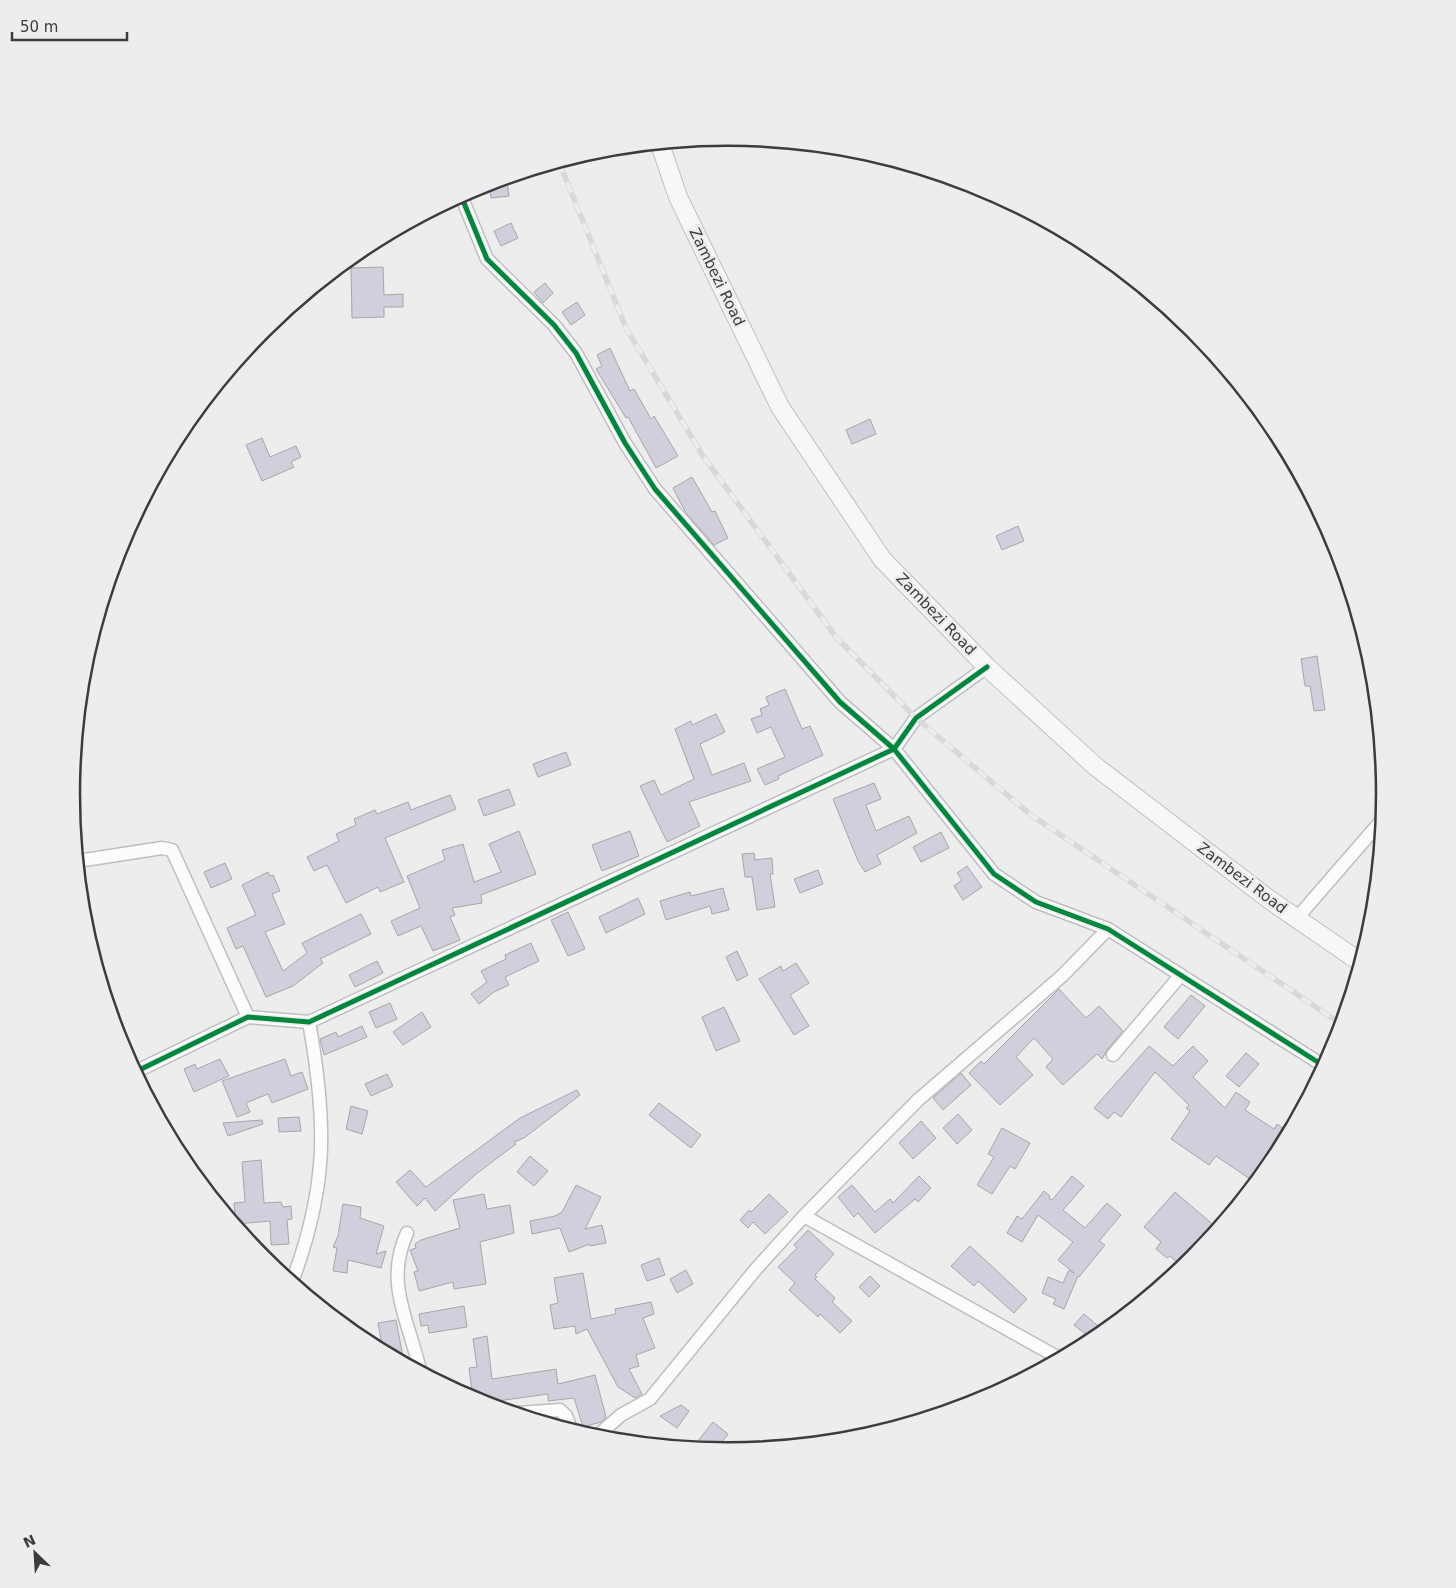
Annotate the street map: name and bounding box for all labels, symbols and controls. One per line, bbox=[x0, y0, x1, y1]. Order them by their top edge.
scale bar bbox=[12, 10, 128, 42]
text: 50 m bbox=[20, 18, 58, 36]
street label: Zambezi Road bbox=[685, 225, 749, 329]
street label: Zambezi Road bbox=[892, 569, 980, 659]
street label: Zambezi Road bbox=[1194, 839, 1290, 917]
north arrow bbox=[10, 1528, 60, 1578]
text: N bbox=[21, 1531, 38, 1551]

